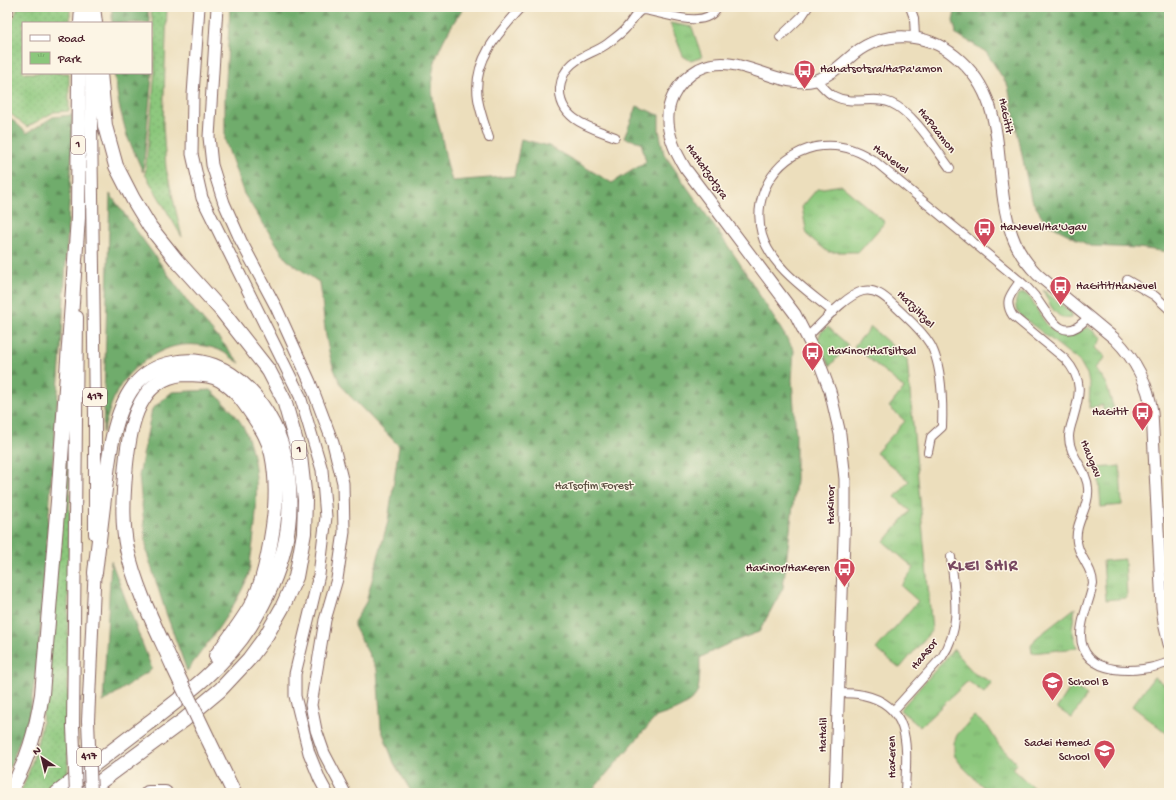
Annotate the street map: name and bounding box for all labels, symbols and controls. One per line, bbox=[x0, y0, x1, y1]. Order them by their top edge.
legend bbox=[22, 22, 152, 74]
text: Road bbox=[58, 33, 85, 47]
text: Park bbox=[57, 53, 83, 67]
bus stop icon: Hahatsotsra/HaPa'amon bbox=[791, 57, 817, 90]
place label: Hahatsotsra/HaPa'amon bbox=[820, 63, 943, 77]
street label: HaGitit bbox=[994, 97, 1016, 136]
street label: HaPaamon bbox=[914, 105, 958, 157]
road number: 1 bbox=[71, 136, 85, 154]
street label: HaHatzotzra bbox=[682, 142, 730, 203]
street label: HaNevel bbox=[869, 142, 911, 178]
bus stop icon: HaNevel/Ha'Ugav bbox=[971, 215, 997, 248]
place label: HaNevel/Ha'Ugav bbox=[1000, 221, 1087, 235]
bus stop icon: HaGitit/HaNevel bbox=[1048, 274, 1074, 307]
place label: HaGitit/HaNevel bbox=[1076, 280, 1157, 294]
street label: HaTziltzel bbox=[893, 288, 937, 332]
bus stop icon: HaKinor/HaTsiltsal bbox=[800, 339, 826, 372]
place label: HaKinor/HaTsiltsal bbox=[828, 345, 917, 359]
road number: 417 bbox=[83, 388, 107, 406]
bus stop icon: HaGitit bbox=[1130, 400, 1156, 433]
place label: HaGitit bbox=[1092, 406, 1129, 420]
street label: HaUgav bbox=[1076, 438, 1104, 480]
road number: 1 bbox=[292, 441, 306, 459]
park label: HaTsofim Forest bbox=[555, 480, 634, 494]
street label: HaKinor bbox=[825, 484, 839, 524]
bus stop icon: HaKinor/HaKeren bbox=[832, 556, 858, 589]
district label: KLEI SHIR bbox=[947, 558, 1019, 577]
place label: HaKinor/HaKeren bbox=[746, 562, 830, 576]
street label: HaAsor bbox=[908, 635, 943, 673]
school or university icon: School B bbox=[1039, 670, 1065, 703]
place label: School B bbox=[1068, 676, 1109, 690]
street label: HaHalil bbox=[816, 717, 832, 753]
street label: HaKeren bbox=[886, 735, 900, 778]
place label: Sadei Hemed School bbox=[1024, 737, 1091, 765]
north arrow bbox=[22, 738, 62, 778]
school or university icon: Sadei Hemed School bbox=[1092, 738, 1118, 771]
text: N bbox=[31, 744, 44, 758]
road number: 417 bbox=[77, 748, 101, 766]

